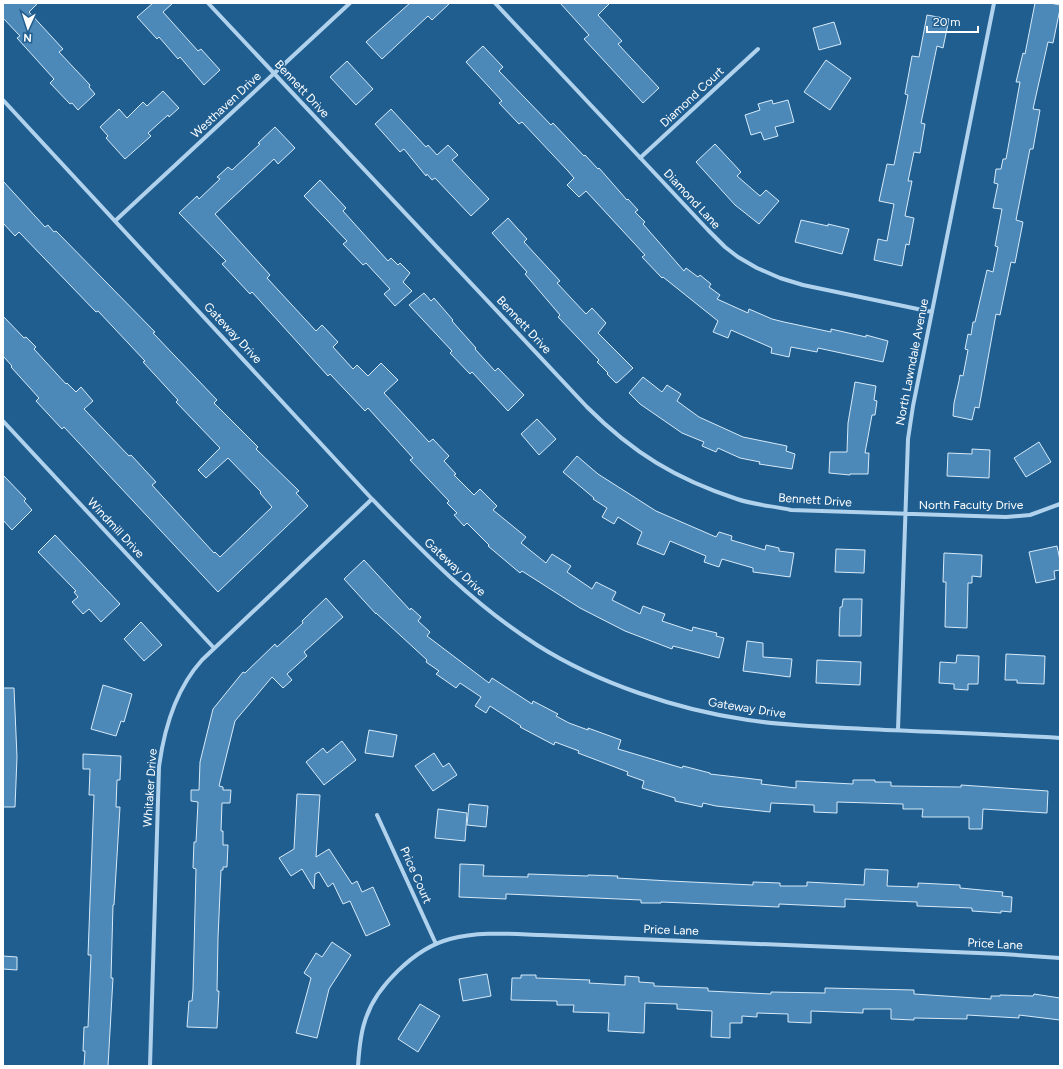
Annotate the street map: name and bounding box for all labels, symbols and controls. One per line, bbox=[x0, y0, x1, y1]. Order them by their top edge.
north arrow bbox=[8, 8, 48, 48]
scale bar bbox=[927, 8, 978, 34]
text: 20 m bbox=[933, 15, 961, 29]
text: N bbox=[23, 31, 32, 44]
street label: Bennett Drive bbox=[272, 57, 333, 121]
street label: Diamond Court bbox=[657, 64, 727, 130]
street label: Westhaven Drive bbox=[188, 69, 264, 141]
street label: Diamond Lane bbox=[661, 166, 724, 232]
street label: Bennett Drive bbox=[494, 293, 555, 357]
street label: North Lawndale Avenue bbox=[893, 297, 931, 427]
street label: Gateway Drive bbox=[201, 300, 265, 367]
street label: Bennett Drive bbox=[778, 490, 853, 510]
street label: Windmill Drive bbox=[85, 495, 148, 561]
street label: North Faculty Drive bbox=[919, 498, 1024, 512]
street label: Gateway Drive bbox=[422, 535, 489, 599]
street label: Gateway Drive bbox=[707, 695, 787, 721]
street label: Whitaker Drive bbox=[140, 748, 160, 828]
street label: Price Court bbox=[397, 844, 435, 906]
street label: Price Lane bbox=[643, 922, 699, 938]
street label: Price Lane bbox=[967, 936, 1023, 952]

